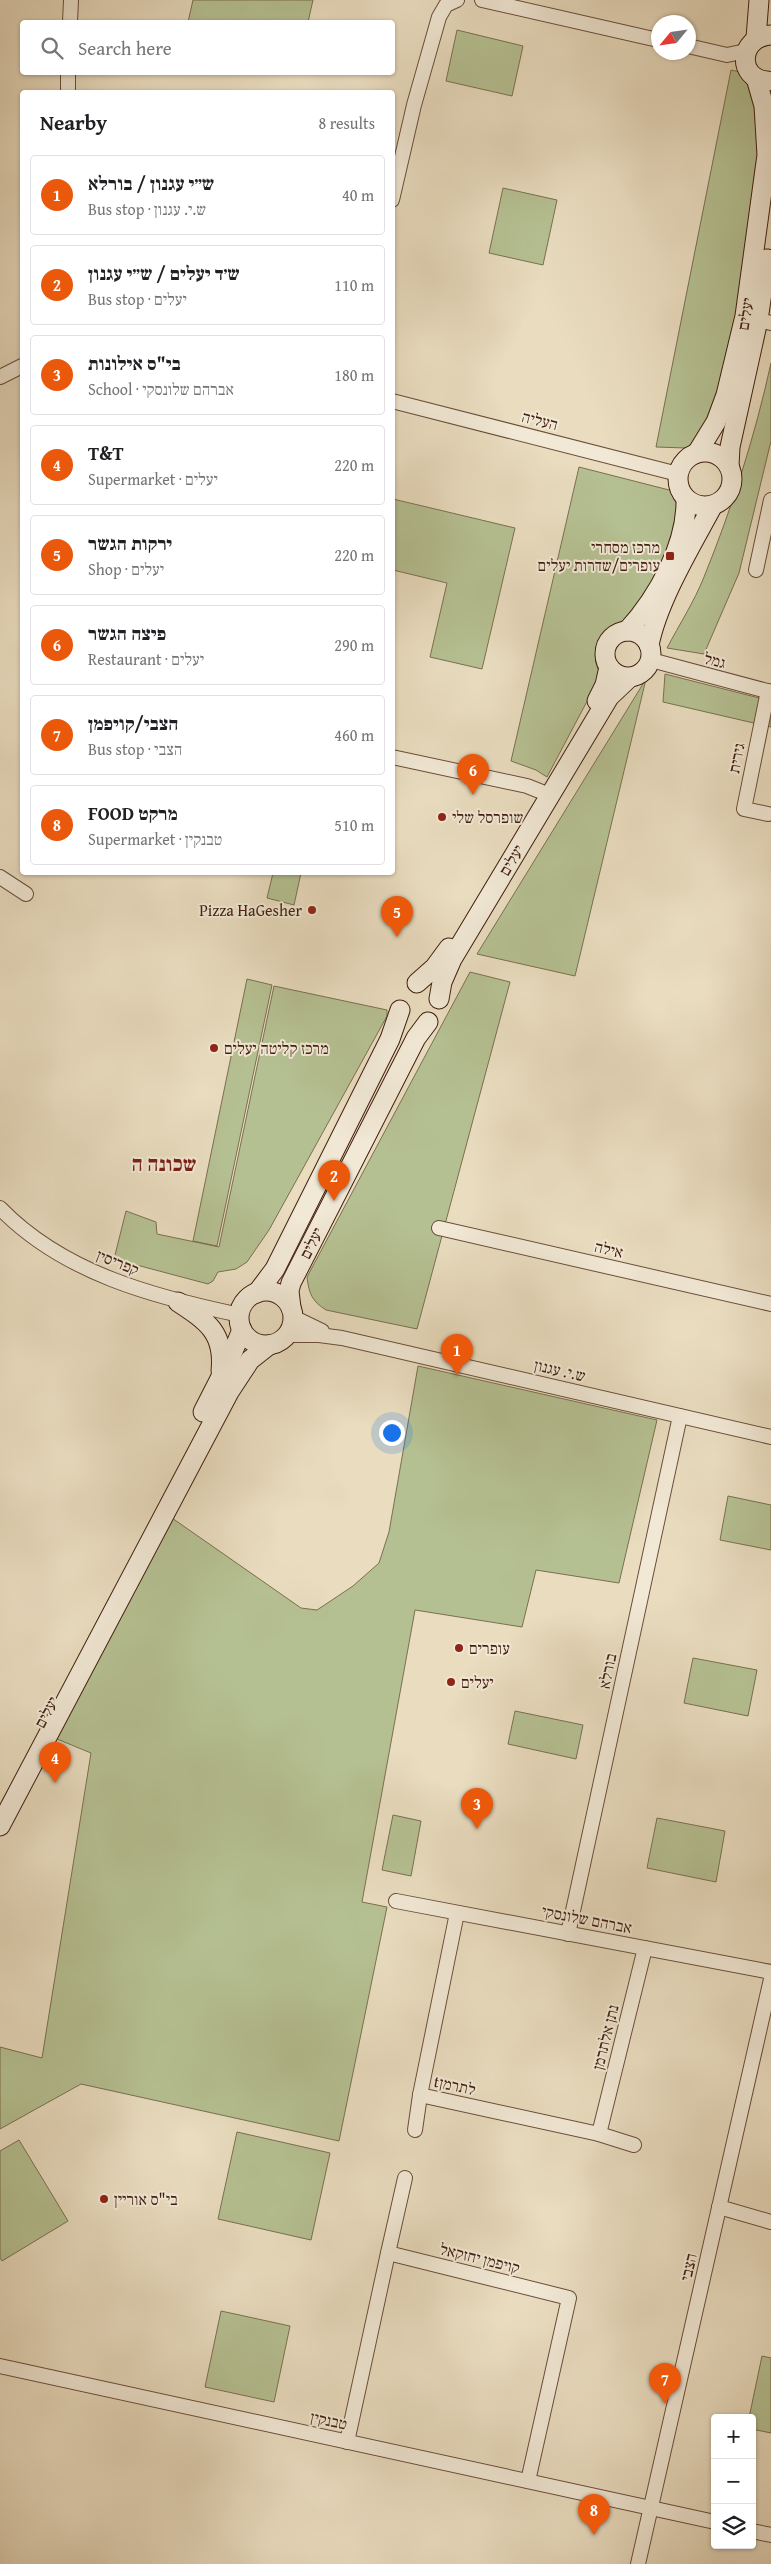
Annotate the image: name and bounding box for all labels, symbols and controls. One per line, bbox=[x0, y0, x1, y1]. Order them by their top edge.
north arrow bbox=[651, 15, 696, 60]
search box bbox=[20, 20, 395, 75]
icon: search bbox=[38, 34, 66, 62]
text: Search here bbox=[78, 34, 172, 62]
text: Nearby bbox=[40, 107, 107, 138]
text: 8 results bbox=[318, 111, 375, 135]
text: ש״י עגנון / בורלא bbox=[88, 169, 214, 197]
text: 1 bbox=[53, 183, 61, 207]
text: 40 m bbox=[342, 183, 374, 207]
text: Bus stop · ש.י. עגנון bbox=[88, 197, 206, 221]
text: ש׳ד יעלים / ש״י עגנון bbox=[88, 259, 240, 287]
text: 2 bbox=[53, 273, 61, 297]
text: 110 m bbox=[334, 273, 374, 297]
text: Bus stop · יעלים bbox=[88, 287, 187, 311]
street label: יעלים bbox=[731, 296, 759, 332]
text: בי"ס אילונות bbox=[88, 349, 181, 377]
text: 3 bbox=[53, 363, 61, 387]
text: 180 m bbox=[334, 363, 374, 387]
text: School · אברהם שלונסקי bbox=[88, 377, 234, 401]
street label: העליה bbox=[519, 404, 561, 436]
text: T&T bbox=[88, 439, 124, 467]
text: 4 bbox=[53, 453, 61, 477]
text: 220 m bbox=[334, 453, 374, 477]
text: Supermarket · יעלים bbox=[88, 467, 218, 491]
text: ירקות הגשר bbox=[88, 529, 172, 557]
place label: מרכז מסחרי עופרים/שדרות יעלים bbox=[538, 535, 660, 577]
text: 5 bbox=[53, 543, 61, 567]
text: 220 m bbox=[334, 543, 374, 567]
marker: מרכז מסחרי עופרים/שדרות יעלים bbox=[664, 550, 676, 562]
text: Shop · יעלים bbox=[88, 557, 164, 581]
text: פיצה הגשר bbox=[88, 619, 166, 647]
text: 6 bbox=[53, 633, 61, 657]
text: 290 m bbox=[334, 633, 374, 657]
street label: גמל bbox=[702, 646, 728, 674]
text: Restaurant · יעלים bbox=[88, 647, 204, 671]
text: הצבי/קויפמן bbox=[88, 709, 178, 737]
text: 7 bbox=[53, 723, 61, 747]
text: 460 m bbox=[334, 723, 374, 747]
text: Bus stop · הצבי bbox=[88, 737, 182, 761]
street label: גירית bbox=[721, 741, 751, 775]
pin: 6 bbox=[457, 754, 489, 795]
text: FOOD מרקט bbox=[88, 799, 178, 827]
place label: שופרסל שלי bbox=[452, 805, 523, 829]
marker: שופרסל שלי bbox=[436, 811, 448, 823]
text: 8 bbox=[53, 813, 61, 837]
text: 510 m bbox=[334, 813, 374, 837]
text: Supermarket · טבנקין bbox=[88, 827, 222, 851]
street label: יעלים bbox=[492, 840, 530, 880]
pin: 5 bbox=[381, 896, 413, 937]
place label: Pizza HaGesher bbox=[199, 898, 302, 922]
marker: Pizza HaGesher bbox=[306, 904, 318, 916]
place label: מרכז קליטה יעלים bbox=[224, 1036, 329, 1060]
marker: מרכז קליטה יעלים bbox=[208, 1042, 220, 1054]
district label: שכונה ה bbox=[132, 1148, 196, 1179]
pin: 2 bbox=[318, 1160, 350, 1201]
street label: יעלים bbox=[293, 1223, 329, 1263]
street label: אילה bbox=[592, 1234, 626, 1264]
street label: קפריסין bbox=[93, 1243, 143, 1281]
pin: 1 bbox=[441, 1334, 473, 1375]
street label: ש.י. עגנון bbox=[532, 1352, 588, 1388]
your location bbox=[379, 1420, 405, 1446]
place label: עופרים bbox=[469, 1636, 510, 1660]
marker: עופרים bbox=[453, 1642, 465, 1654]
street label: בורלא bbox=[592, 1651, 623, 1691]
place label: יעלים bbox=[461, 1670, 494, 1694]
marker: יעלים bbox=[445, 1676, 457, 1688]
street label: יעלים bbox=[28, 1692, 64, 1732]
pin: 4 bbox=[39, 1742, 71, 1783]
pin: 3 bbox=[461, 1788, 493, 1829]
street label: אברהם שלונסקי bbox=[540, 1898, 634, 1940]
street label: נתן אלתרמן bbox=[585, 2002, 625, 2072]
street label: tלתרמן bbox=[432, 2069, 478, 2101]
place label: בי"ס אוריין bbox=[114, 2187, 178, 2211]
marker: בי"ס אוריין bbox=[98, 2193, 110, 2205]
street label: קויפמן יחזקאל bbox=[437, 2236, 523, 2280]
street label: הצבי bbox=[673, 2251, 703, 2283]
pin: 7 bbox=[649, 2363, 681, 2404]
street label: טבנקין bbox=[308, 2404, 350, 2436]
map controls bbox=[711, 2414, 756, 2549]
button: + bbox=[711, 2414, 756, 2459]
button: − bbox=[711, 2459, 756, 2504]
pin: 8 bbox=[578, 2494, 610, 2535]
button: layers bbox=[711, 2504, 756, 2549]

